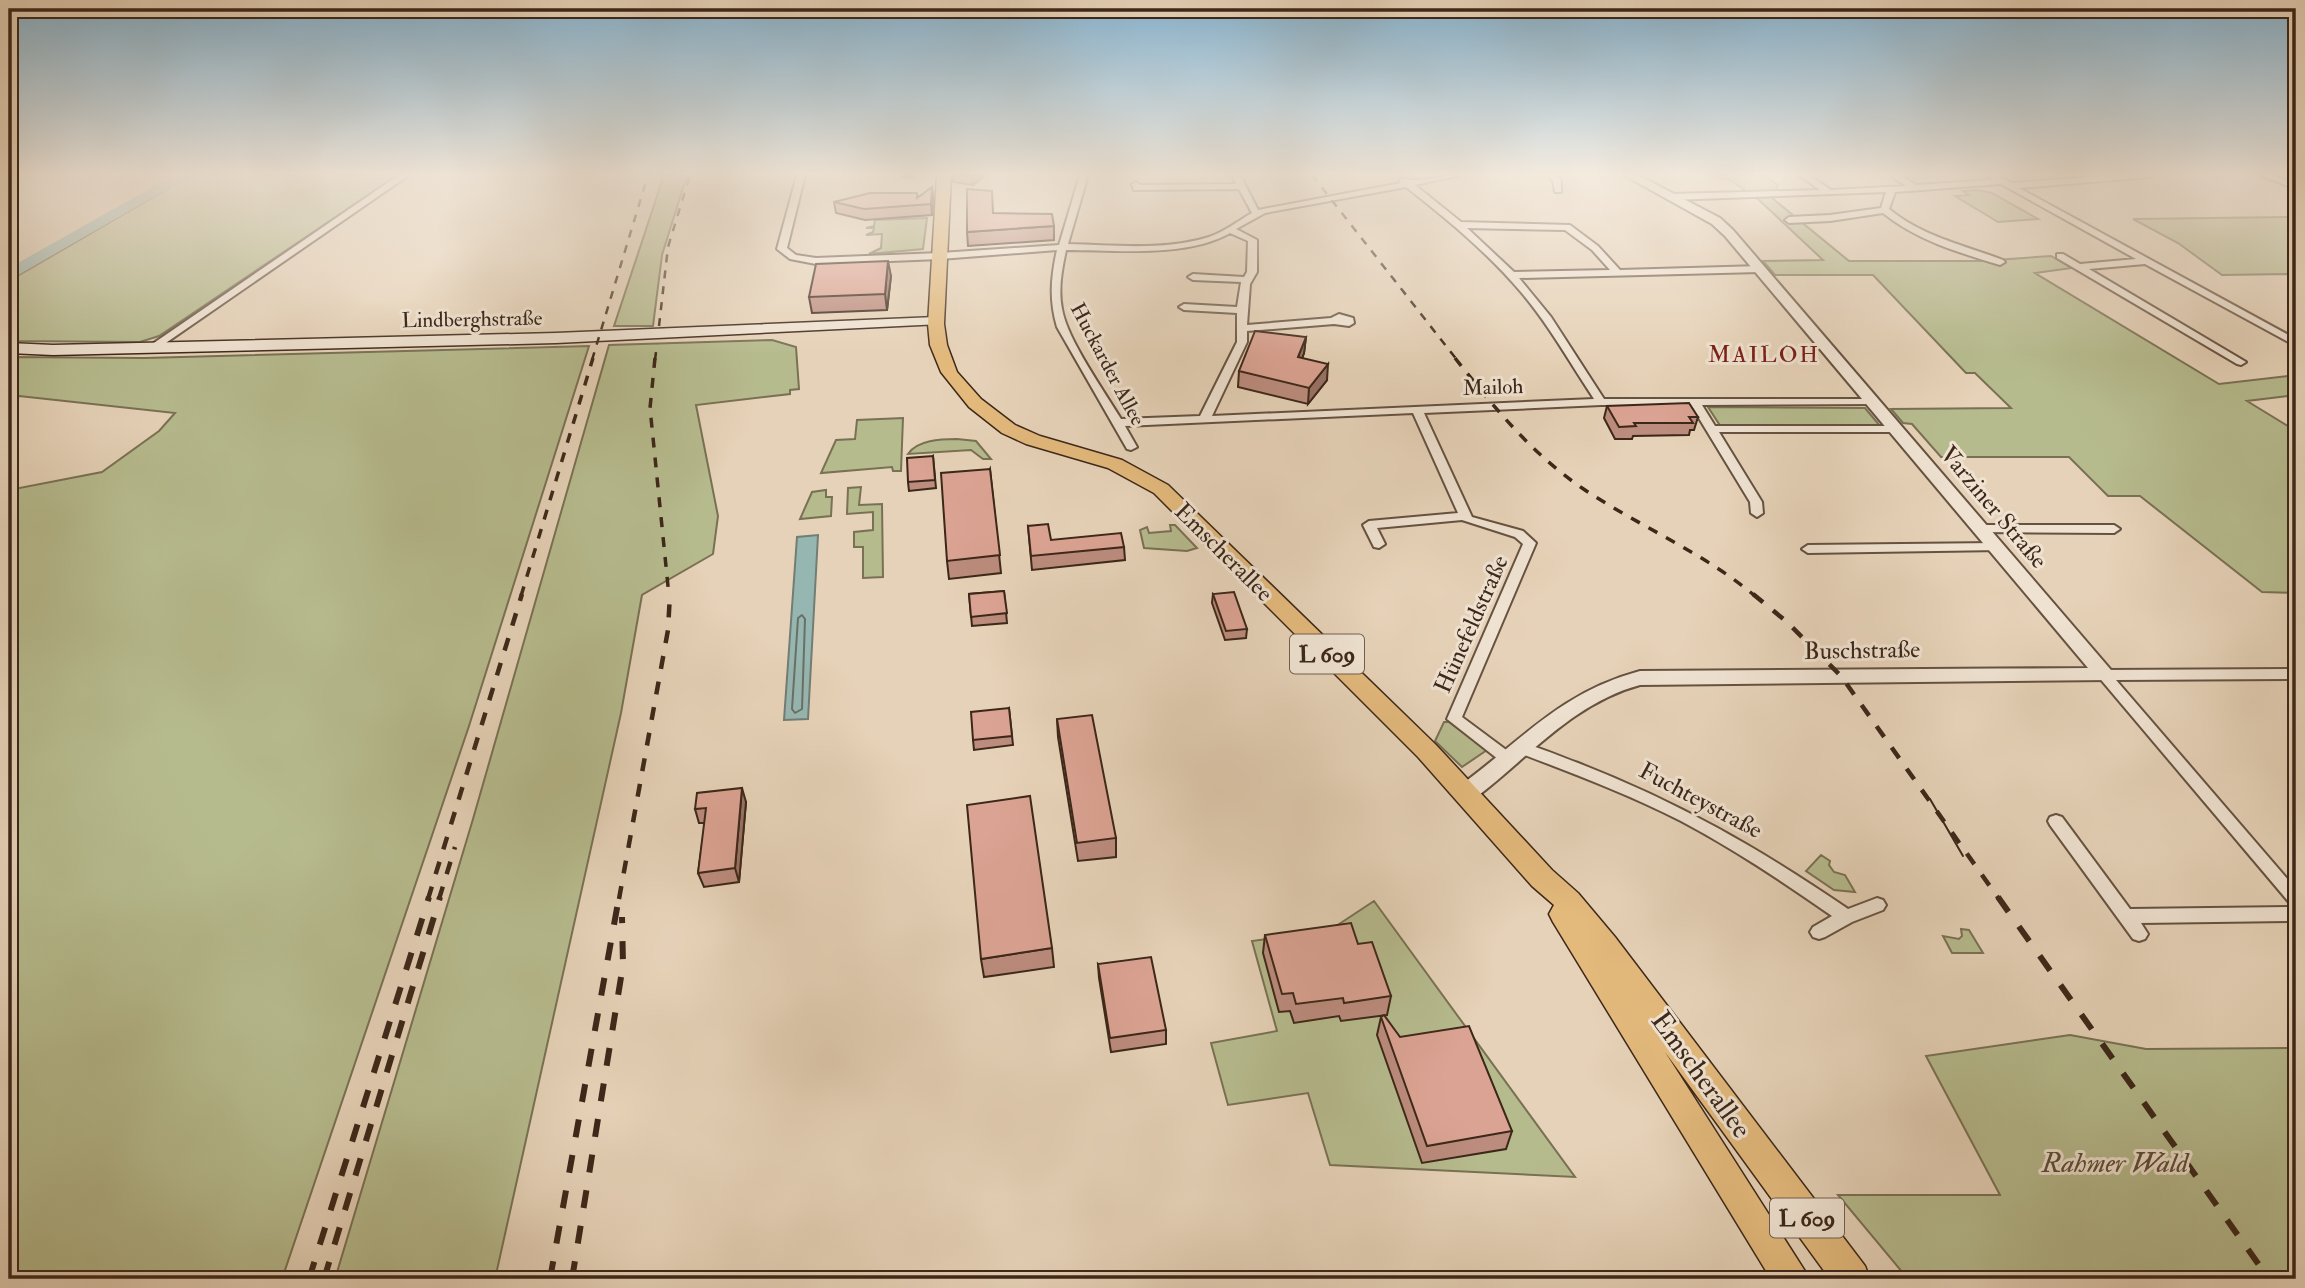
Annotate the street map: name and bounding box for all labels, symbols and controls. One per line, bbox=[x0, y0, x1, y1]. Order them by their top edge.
street label: Huckarder Allee bbox=[1064, 298, 1151, 431]
street label: Lindberghstraße bbox=[401, 305, 543, 334]
district label: MAILOH bbox=[1708, 340, 1820, 369]
street label: Mailoh bbox=[1462, 373, 1524, 402]
street label: Varziner Straße bbox=[1933, 439, 2054, 575]
street label: Emscherallee bbox=[1168, 496, 1280, 608]
street label: Hünefeldstraße bbox=[1427, 550, 1516, 698]
road number: L 609 bbox=[1290, 634, 1364, 674]
street label: Buschstraße bbox=[1804, 634, 1920, 667]
street label: Fuchteystraße bbox=[1634, 755, 1768, 846]
street label: Emscherallee bbox=[1643, 1004, 1759, 1146]
park label: Rahmer Wald bbox=[2041, 1146, 2191, 1181]
road number: L 609 bbox=[1770, 1198, 1844, 1238]

